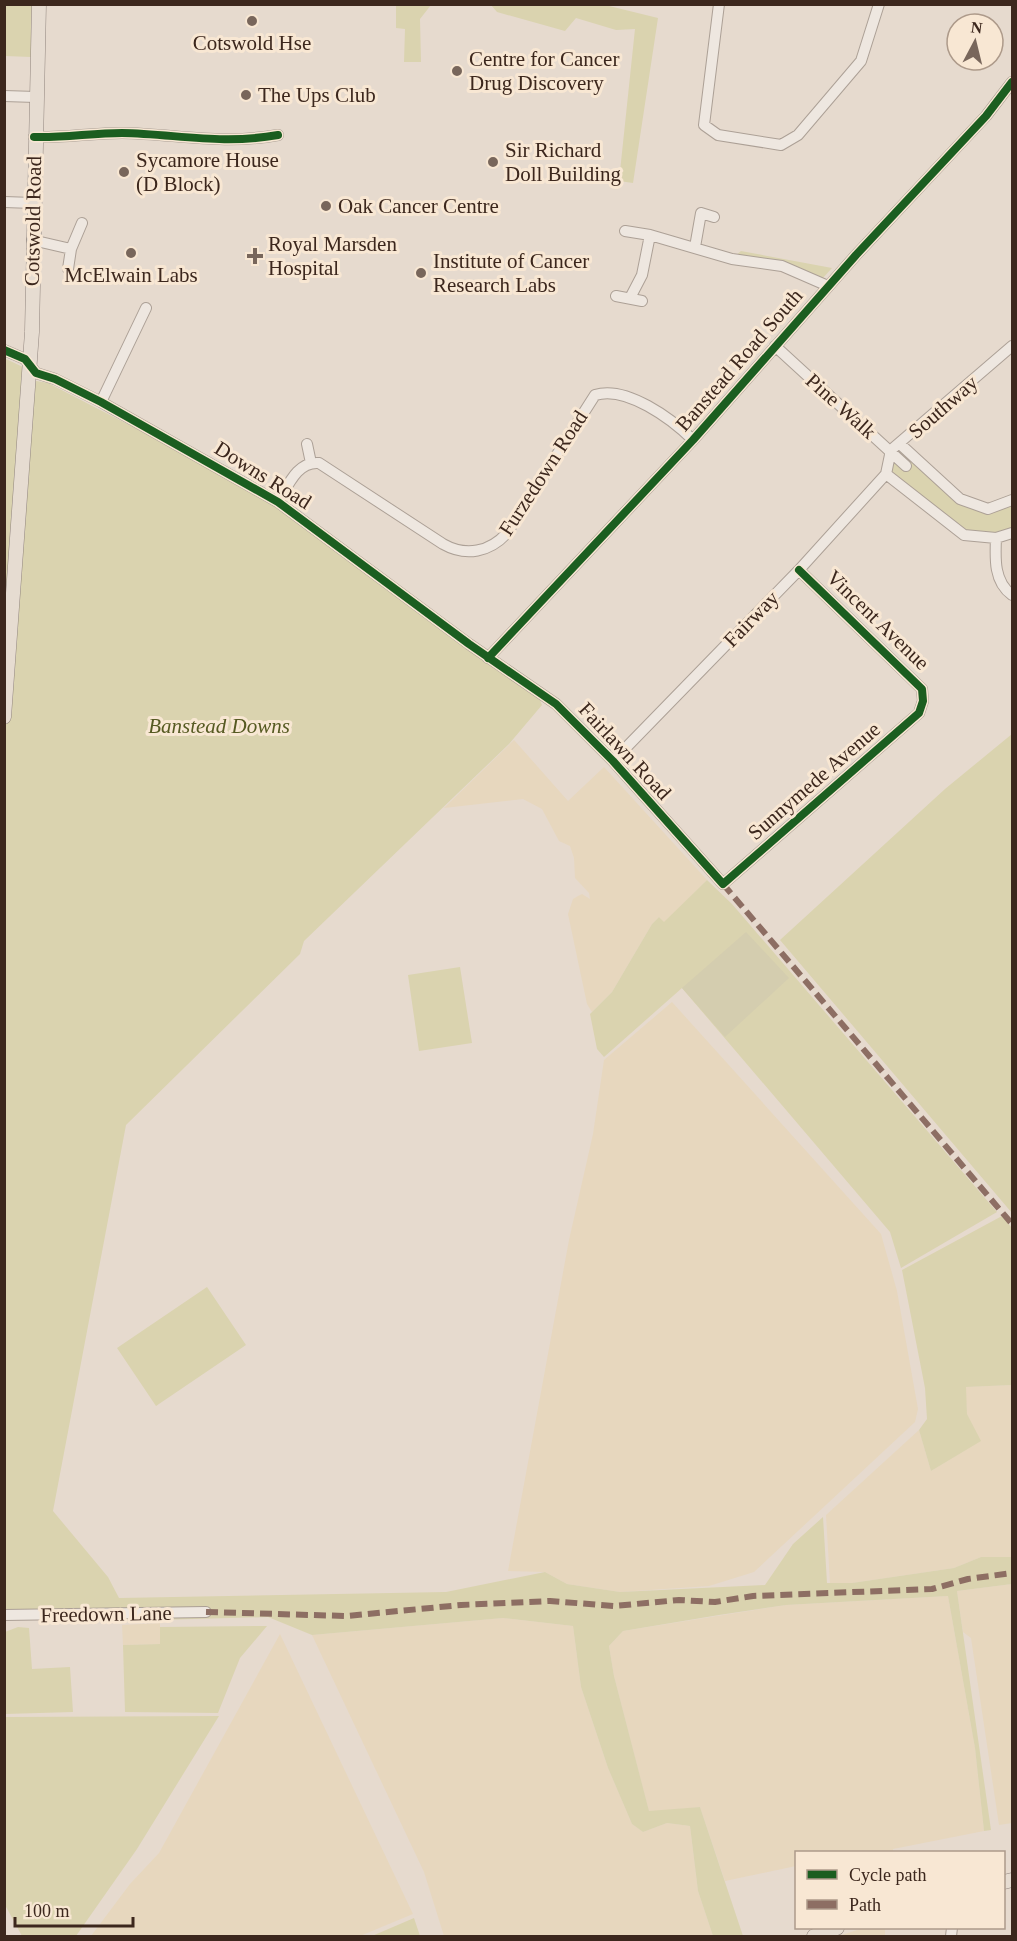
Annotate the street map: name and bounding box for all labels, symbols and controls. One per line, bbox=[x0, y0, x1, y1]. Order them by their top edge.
north arrow bbox=[945, 12, 1005, 72]
marker: Cotswold Hse bbox=[245, 14, 259, 28]
text: N bbox=[970, 18, 984, 37]
place label: Cotswold Hse bbox=[193, 31, 311, 55]
place label: Centre for Cancer Drug Discovery bbox=[469, 47, 619, 95]
marker: Centre for Cancer Drug Discovery bbox=[450, 64, 464, 78]
place label: The Ups Club bbox=[258, 83, 376, 107]
marker: The Ups Club bbox=[239, 88, 253, 102]
place label: Sir Richard Doll Building bbox=[505, 138, 622, 186]
place label: Sycamore House (D Block) bbox=[136, 148, 279, 196]
street label: Cotswold Road bbox=[20, 155, 46, 286]
marker: Sir Richard Doll Building bbox=[486, 155, 500, 169]
marker: Sycamore House (D Block) bbox=[117, 165, 131, 179]
place label: Oak Cancer Centre bbox=[338, 194, 499, 218]
marker: Oak Cancer Centre bbox=[319, 199, 333, 213]
place label: Royal Marsden Hospital bbox=[268, 232, 397, 280]
marker: McElwain Labs bbox=[124, 246, 138, 260]
marker: Royal Marsden Hospital bbox=[246, 247, 264, 265]
place label: Institute of Cancer Research Labs bbox=[433, 249, 589, 297]
place label: McElwain Labs bbox=[64, 263, 198, 287]
marker: Institute of Cancer Research Labs bbox=[414, 266, 428, 280]
street label: Banstead Road South bbox=[671, 284, 808, 436]
street label: Pine Walk bbox=[801, 368, 881, 444]
street label: Southway bbox=[903, 370, 983, 444]
street label: Furzedown Road bbox=[494, 406, 593, 540]
street label: Downs Road bbox=[210, 436, 316, 514]
street label: Vincent Avenue bbox=[822, 565, 934, 675]
street label: Fairway bbox=[718, 586, 784, 652]
street label: Fairlawn Road bbox=[574, 697, 676, 805]
park label: Banstead Downs bbox=[148, 714, 290, 738]
street label: Sunnymede Avenue bbox=[743, 717, 885, 845]
street label: Freedown Lane bbox=[40, 1601, 172, 1627]
legend bbox=[795, 1851, 1005, 1929]
text: Cycle path bbox=[849, 1865, 926, 1885]
scale bar bbox=[15, 1890, 134, 1928]
text: Path bbox=[849, 1895, 881, 1915]
text: 100 m bbox=[24, 1901, 70, 1921]

